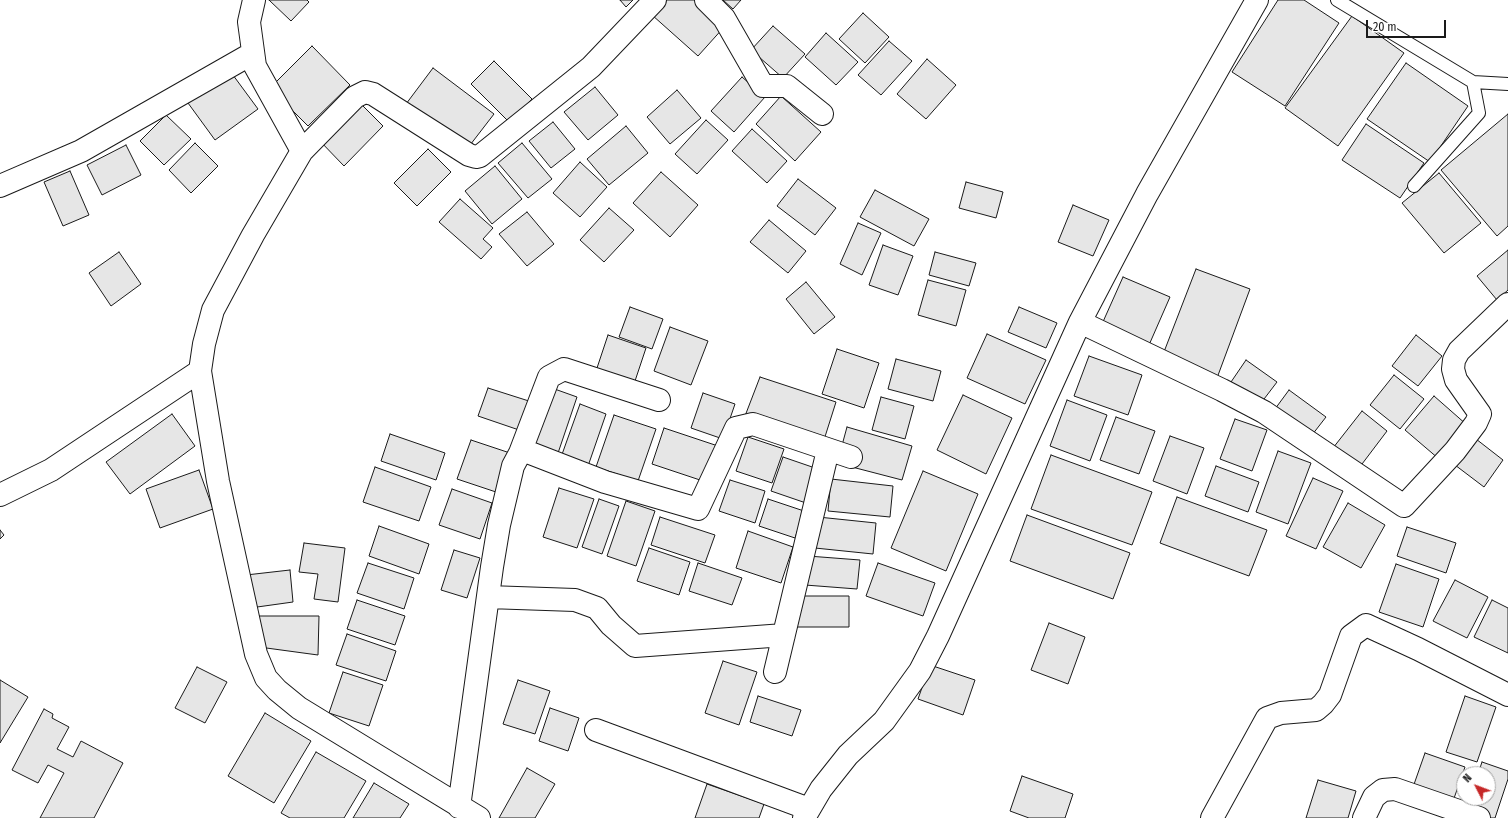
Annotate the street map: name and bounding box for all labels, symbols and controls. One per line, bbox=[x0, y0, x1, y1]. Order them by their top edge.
scale bar bbox=[1368, 12, 1448, 38]
text: 20 m bbox=[1373, 20, 1397, 34]
north arrow bbox=[1456, 766, 1496, 806]
text: N bbox=[1460, 772, 1474, 785]

